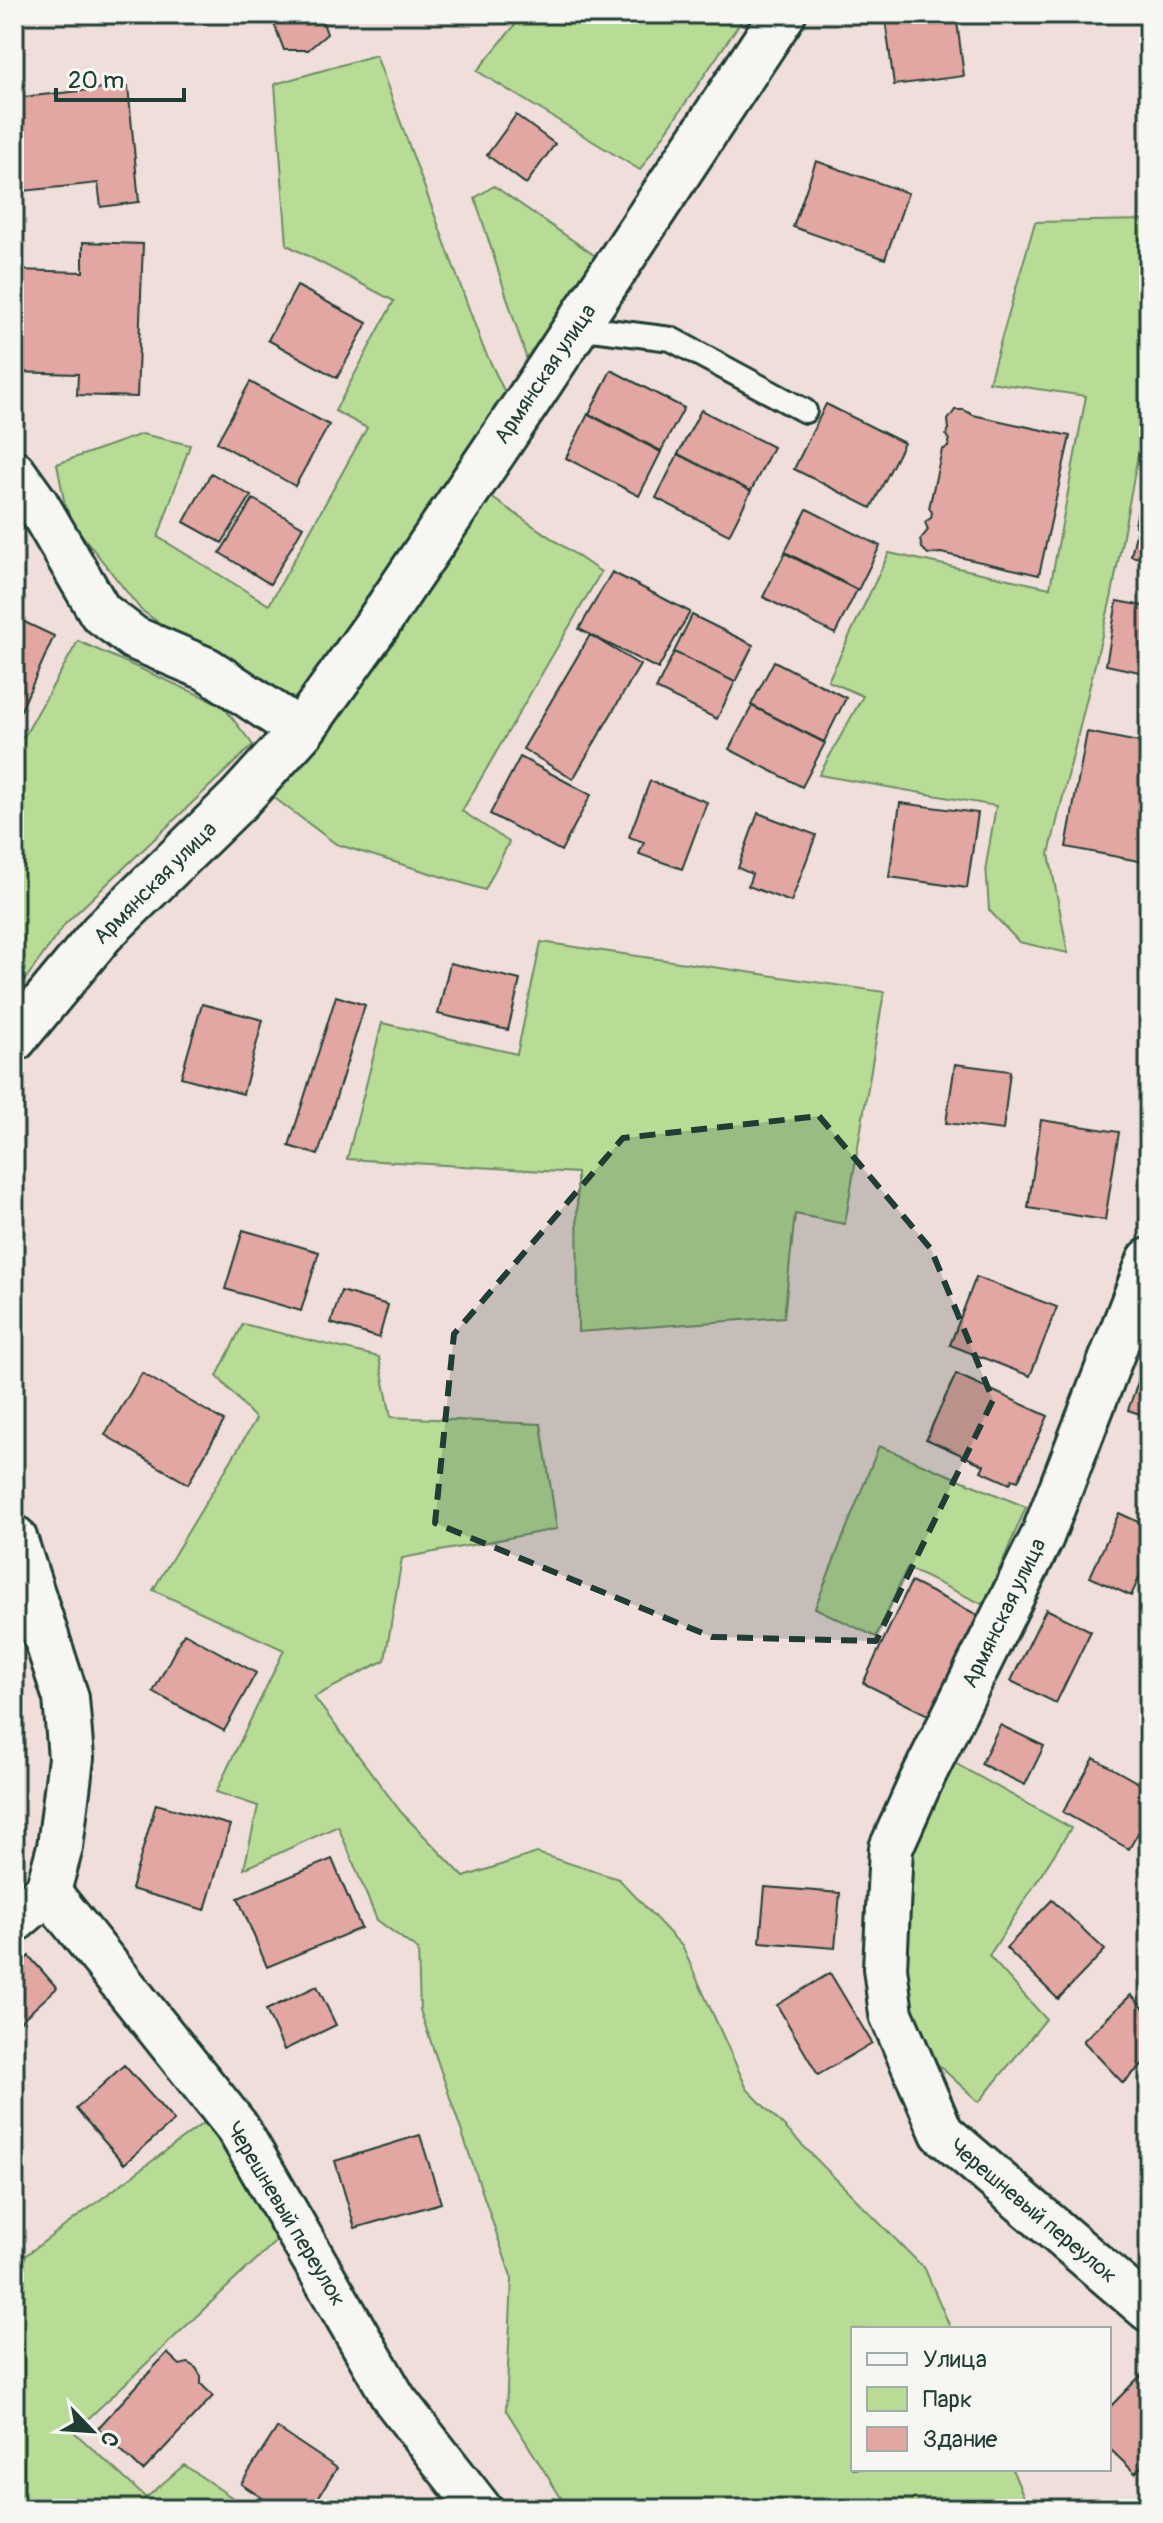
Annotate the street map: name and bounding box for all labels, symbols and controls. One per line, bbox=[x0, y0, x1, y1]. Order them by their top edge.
scale bar bbox=[56, 52, 184, 102]
text: 20 m bbox=[68, 66, 124, 95]
street label: Армянская улица bbox=[488, 299, 602, 449]
street label: Армянская улица bbox=[87, 815, 223, 951]
street label: Армянская улица bbox=[956, 1534, 1052, 1692]
street label: Черешневый переулок bbox=[220, 2117, 352, 2311]
street label: Черешневый переулок bbox=[943, 2133, 1123, 2289]
legend bbox=[851, 2327, 1111, 2471]
text: Улица bbox=[923, 2345, 987, 2374]
text: Парк bbox=[923, 2385, 972, 2414]
north arrow bbox=[52, 2391, 132, 2471]
text: Здание bbox=[923, 2425, 998, 2454]
text: С bbox=[93, 2427, 125, 2451]

